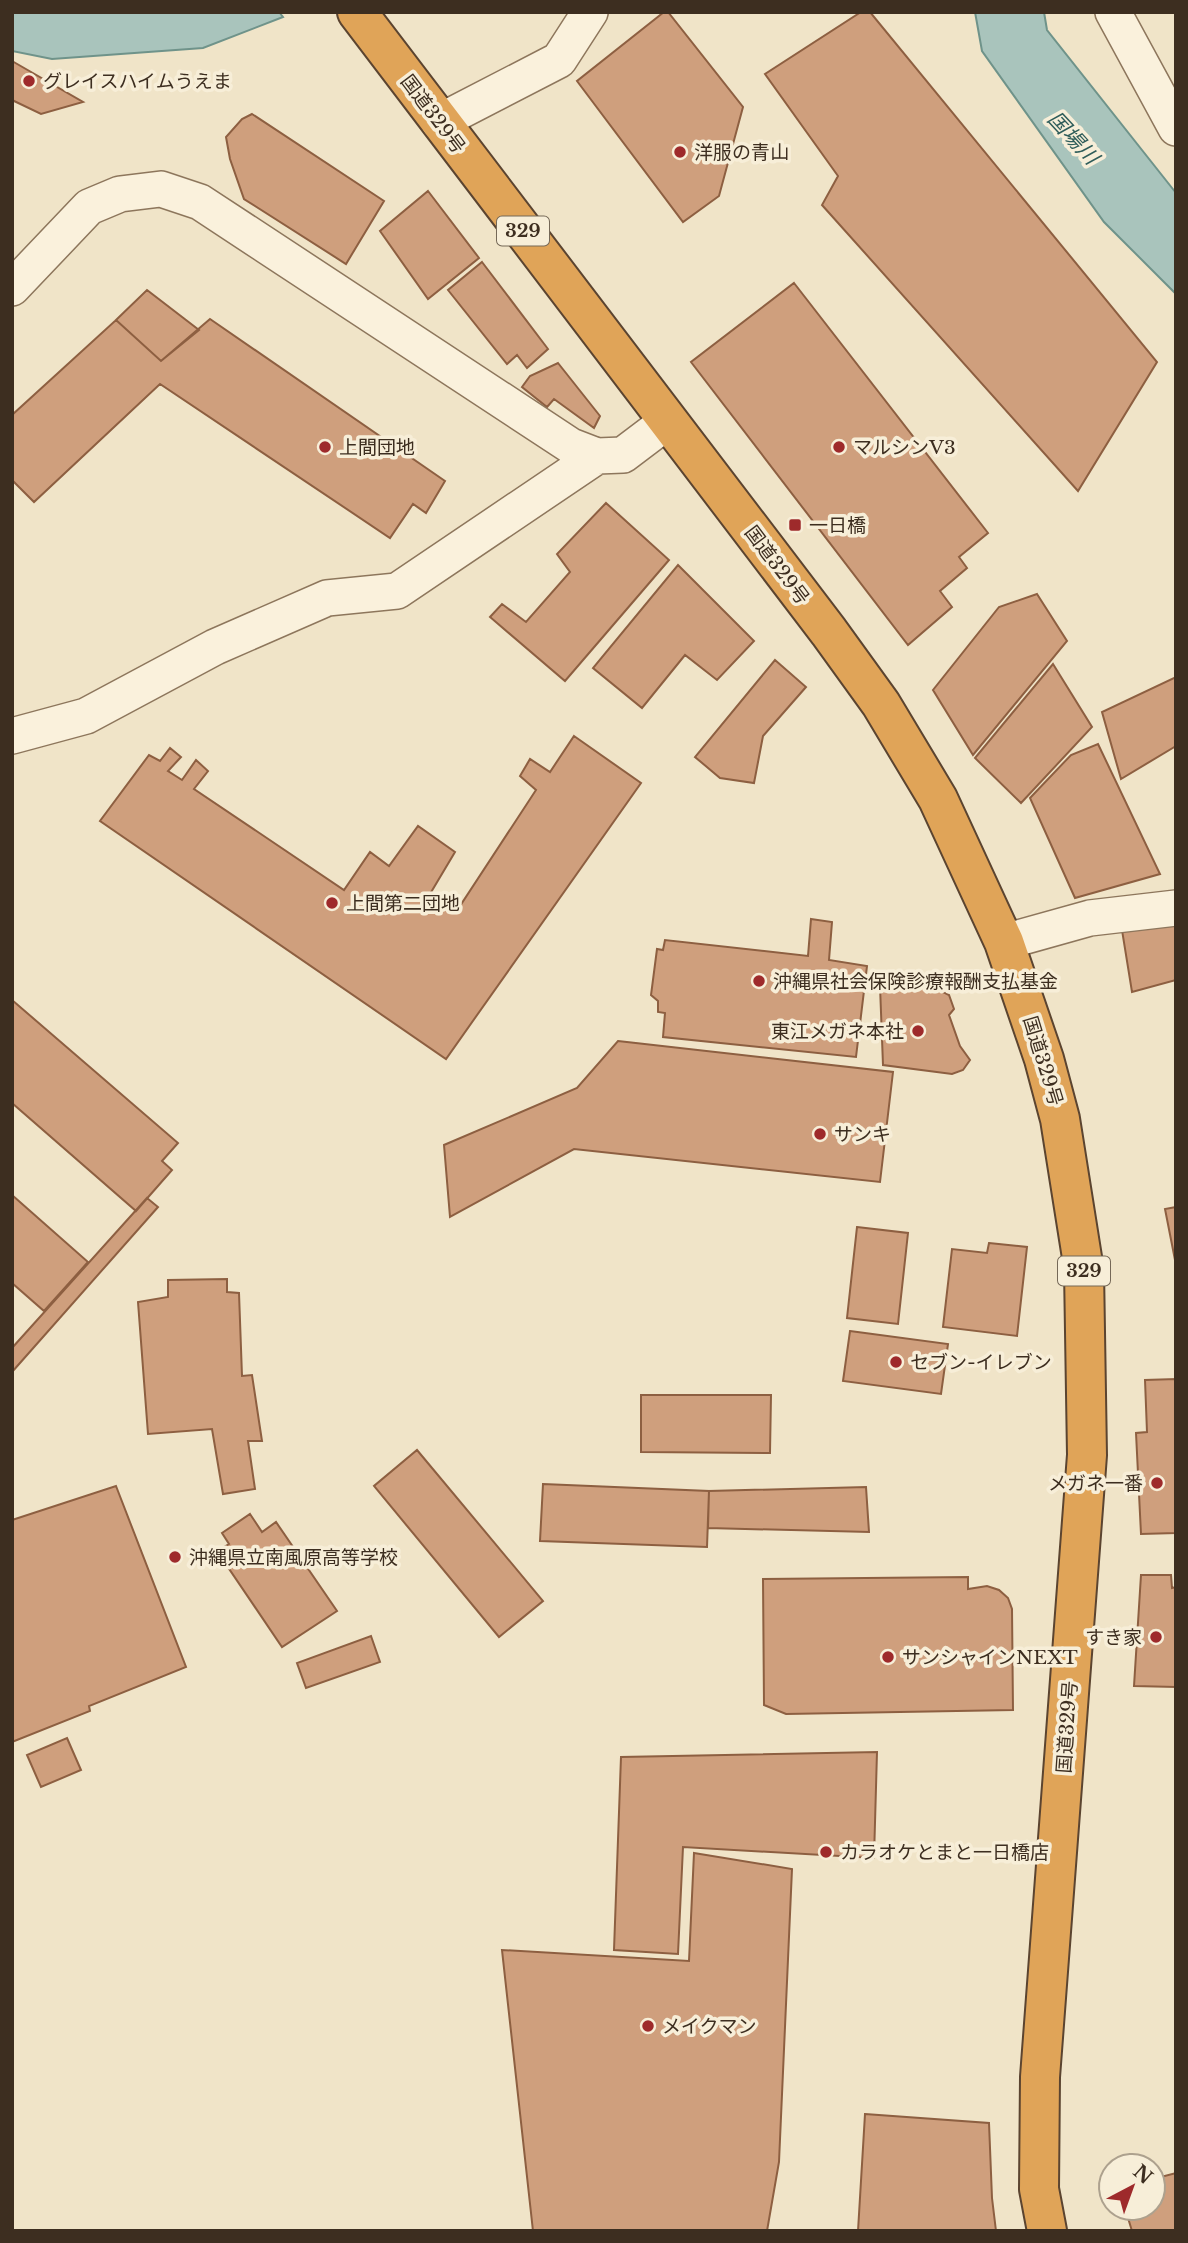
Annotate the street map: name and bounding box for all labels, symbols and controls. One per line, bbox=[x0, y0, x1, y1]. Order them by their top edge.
place label: グレイスハイムうえま bbox=[43, 70, 232, 93]
street label: 国道329号 bbox=[396, 70, 470, 158]
marker: グレイスハイムうえま bbox=[21, 73, 37, 89]
water label: 国場川 bbox=[1042, 106, 1105, 171]
place label: 洋服の青山 bbox=[694, 141, 789, 164]
marker: 洋服の青山 bbox=[672, 144, 688, 160]
road number: 329 bbox=[497, 216, 549, 246]
place label: 上間団地 bbox=[339, 436, 415, 459]
place label: マルシンV3 bbox=[853, 436, 956, 459]
marker: 上間団地 bbox=[317, 439, 333, 455]
marker: マルシンV3 bbox=[831, 439, 847, 455]
place label: 一日橋 bbox=[809, 514, 866, 537]
marker: 一日橋 bbox=[787, 517, 803, 533]
street label: 国道329号 bbox=[740, 521, 814, 609]
place label: 上間第二団地 bbox=[346, 892, 460, 915]
marker: 上間第二団地 bbox=[324, 895, 340, 911]
place label: 沖縄県社会保険診療報酬支払基金 bbox=[773, 970, 1058, 993]
marker: 沖縄県社会保険診療報酬支払基金 bbox=[751, 973, 767, 989]
street label: 国道329号 bbox=[1018, 1013, 1068, 1109]
place label: 東江メガネ本社 bbox=[771, 1020, 904, 1043]
marker: 東江メガネ本社 bbox=[910, 1023, 926, 1039]
place label: サンキ bbox=[834, 1123, 891, 1146]
marker: サンキ bbox=[812, 1126, 828, 1142]
road number: 329 bbox=[1058, 1256, 1110, 1286]
place label: セブン-イレブン bbox=[910, 1351, 1052, 1374]
marker: セブン-イレブン bbox=[888, 1354, 904, 1370]
place label: メガネ一番 bbox=[1048, 1472, 1143, 1495]
marker: メガネ一番 bbox=[1149, 1475, 1165, 1491]
place label: 沖縄県立南風原高等学校 bbox=[189, 1546, 398, 1569]
marker: 沖縄県立南風原高等学校 bbox=[167, 1549, 183, 1565]
place label: すき家 bbox=[1085, 1626, 1142, 1649]
marker: すき家 bbox=[1148, 1629, 1164, 1645]
place label: サンシャインNEXT bbox=[902, 1646, 1078, 1669]
marker: サンシャインNEXT bbox=[880, 1649, 896, 1665]
street label: 国道329号 bbox=[1052, 1680, 1082, 1774]
place label: カラオケとまと一日橋店 bbox=[840, 1841, 1049, 1864]
marker: カラオケとまと一日橋店 bbox=[818, 1844, 834, 1860]
place label: メイクマン bbox=[662, 2015, 757, 2038]
marker: メイクマン bbox=[640, 2018, 656, 2034]
north arrow bbox=[1097, 2152, 1167, 2222]
text: N bbox=[1129, 2160, 1157, 2189]

